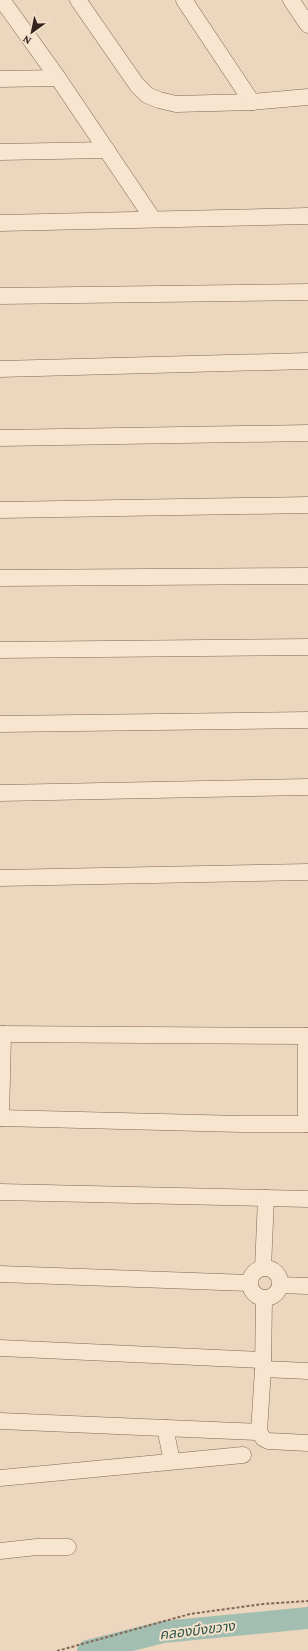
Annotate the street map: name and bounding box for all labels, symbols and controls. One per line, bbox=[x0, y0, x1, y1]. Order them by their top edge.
north arrow bbox=[12, 12, 52, 52]
text: N bbox=[20, 33, 33, 47]
water label: คลองบึงขวาง bbox=[158, 1617, 237, 1643]

